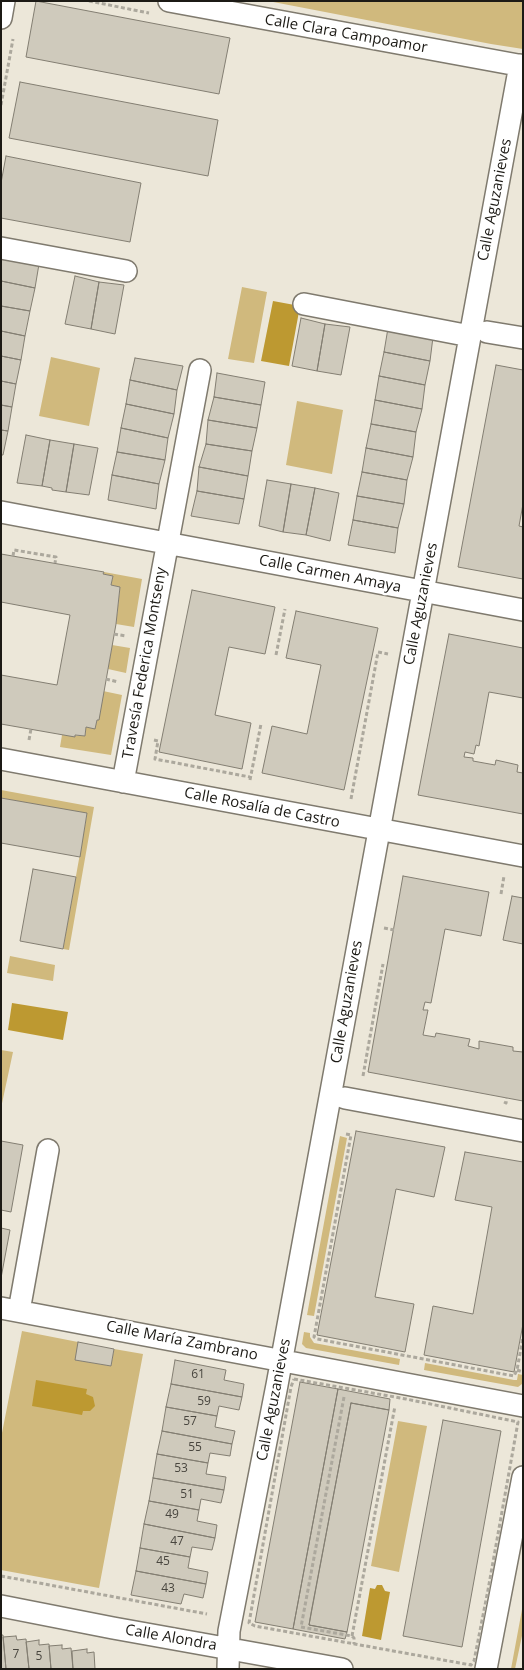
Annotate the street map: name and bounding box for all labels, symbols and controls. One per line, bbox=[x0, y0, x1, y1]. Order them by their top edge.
street label: Calle Clara Campoamor bbox=[263, 11, 429, 57]
street label: Calle Aguzanieves bbox=[474, 137, 516, 263]
street label: Calle Aguzanieves bbox=[400, 541, 442, 667]
street label: Calle Carmen Amaya bbox=[257, 551, 403, 597]
street label: Travesía Federica Montseny bbox=[119, 566, 171, 760]
street label: Calle Rosalía de Castro bbox=[183, 784, 341, 832]
street label: Calle Aguzanieves bbox=[327, 939, 367, 1065]
street label: Calle María Zambrano bbox=[105, 1317, 259, 1365]
street label: Calle Aguzanieves bbox=[253, 1337, 295, 1463]
house number: 61 bbox=[191, 1368, 205, 1382]
house number: 59 bbox=[197, 1395, 211, 1409]
house number: 57 bbox=[183, 1415, 197, 1429]
house number: 55 bbox=[188, 1441, 202, 1455]
house number: 53 bbox=[174, 1462, 188, 1476]
house number: 51 bbox=[180, 1488, 194, 1502]
house number: 49 bbox=[165, 1508, 179, 1522]
house number: 47 bbox=[170, 1535, 184, 1549]
house number: 45 bbox=[156, 1555, 170, 1569]
house number: 43 bbox=[161, 1582, 175, 1596]
street label: Calle Alondra bbox=[124, 1621, 218, 1655]
house number: 7 bbox=[13, 1648, 19, 1662]
house number: 5 bbox=[36, 1650, 42, 1664]

